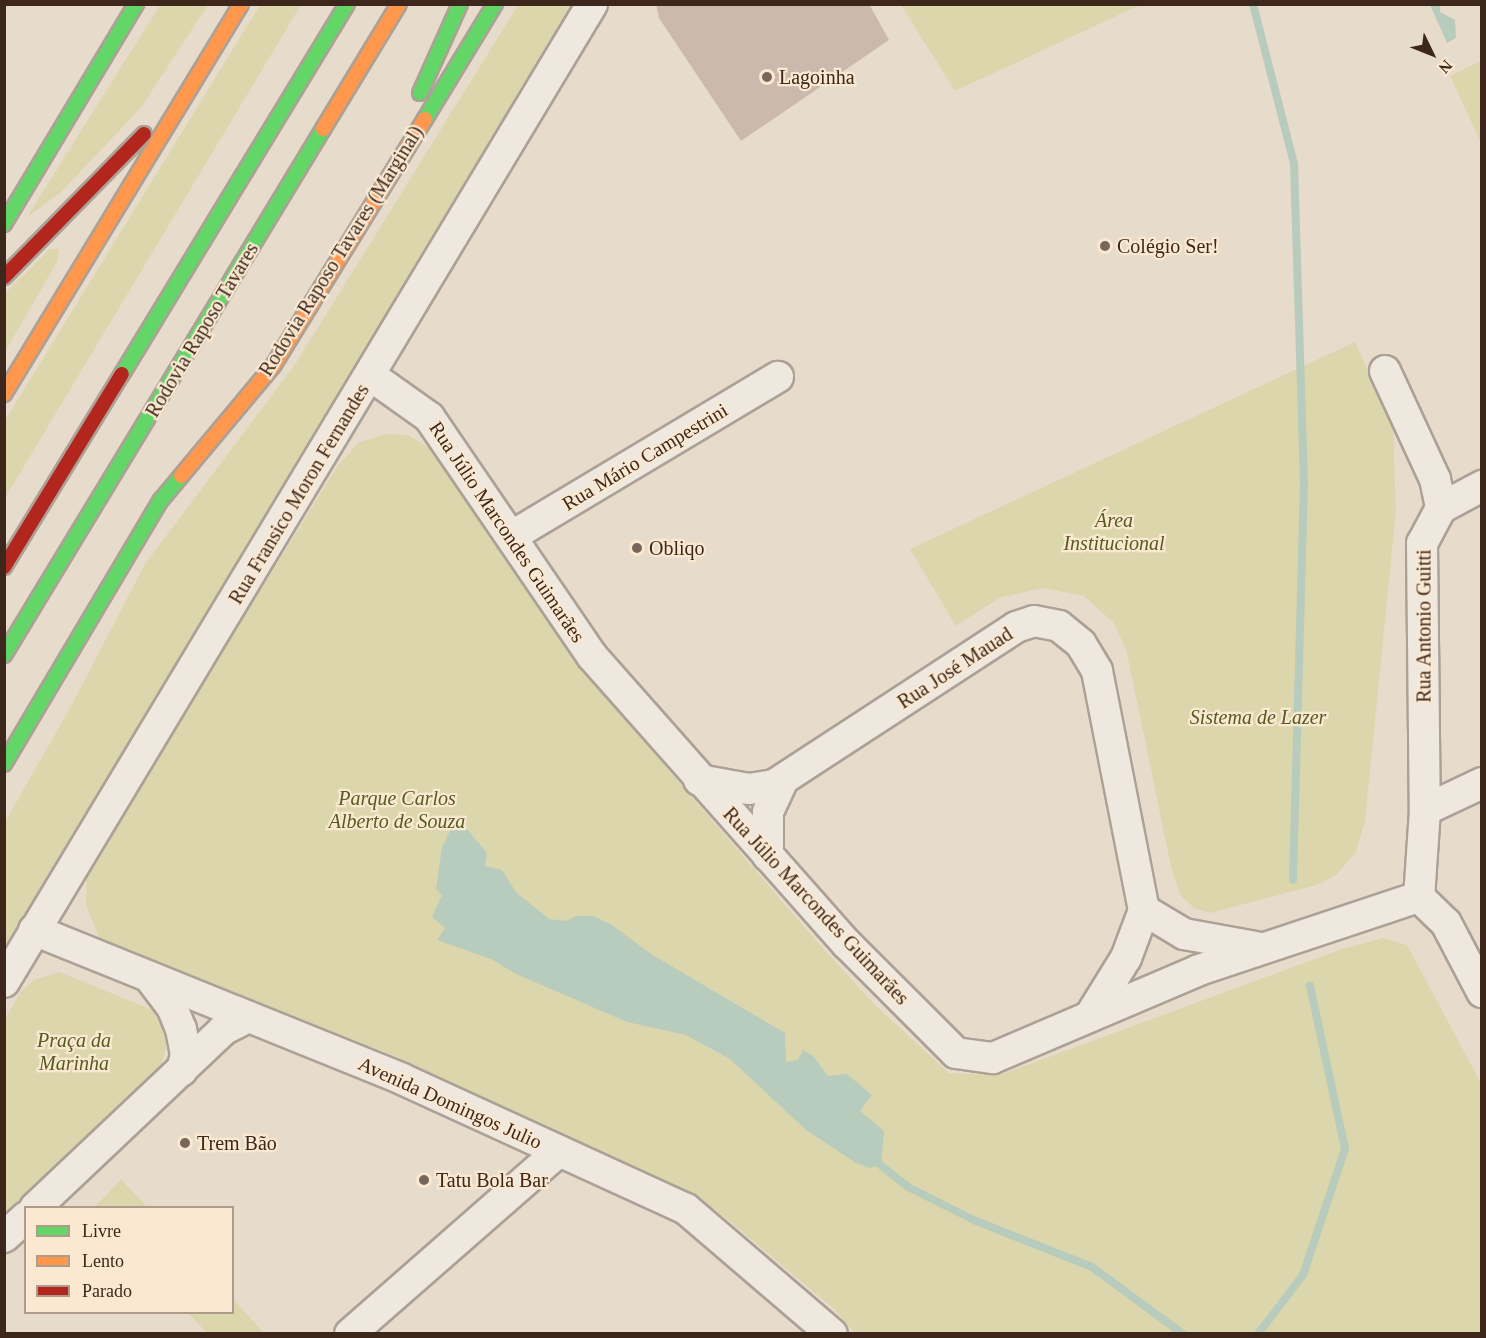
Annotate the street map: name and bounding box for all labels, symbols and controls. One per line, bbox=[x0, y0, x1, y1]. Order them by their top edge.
north arrow bbox=[1402, 24, 1462, 84]
text: N bbox=[1435, 57, 1456, 77]
place label: Lagoinha bbox=[779, 65, 855, 89]
marker: Lagoinha bbox=[760, 70, 774, 84]
street label: Rodovia Raposo Tavares (Marginal) bbox=[254, 121, 428, 381]
place label: Colégio Ser! bbox=[1117, 234, 1219, 258]
street label: Rodovia Raposo Tavares bbox=[140, 238, 264, 422]
marker: Colégio Ser! bbox=[1098, 239, 1112, 253]
street label: Rua Fransico Moron Fernandes bbox=[224, 380, 374, 608]
street label: Rua Mário Campestrini bbox=[558, 398, 732, 516]
street label: Rua Júlio Marcondes Guimarães bbox=[424, 417, 590, 647]
park label: Área Institucional bbox=[1063, 509, 1165, 556]
place label: Obliqo bbox=[649, 536, 705, 560]
marker: Obliqo bbox=[630, 541, 644, 555]
street label: Rua Antonio Guitti bbox=[1412, 549, 1436, 703]
street label: Rua José Mauad bbox=[893, 622, 1017, 714]
park label: Sistema de Lazer bbox=[1190, 705, 1326, 729]
park label: Parque Carlos Alberto de Souza bbox=[329, 786, 465, 833]
street label: Rua Júlio Marcondes Guimarães bbox=[718, 802, 914, 1010]
park label: Praça da Marinha bbox=[37, 1029, 111, 1076]
street label: Avenida Domingos Julio bbox=[354, 1052, 546, 1154]
place label: Trem Bão bbox=[197, 1131, 277, 1155]
marker: Trem Bão bbox=[178, 1136, 192, 1150]
place label: Tatu Bola Bar bbox=[436, 1168, 548, 1192]
marker: Tatu Bola Bar bbox=[417, 1173, 431, 1187]
legend bbox=[24, 1206, 234, 1314]
text: Livre bbox=[82, 1221, 121, 1241]
text: Lento bbox=[82, 1251, 124, 1271]
text: Parado bbox=[82, 1281, 132, 1301]

